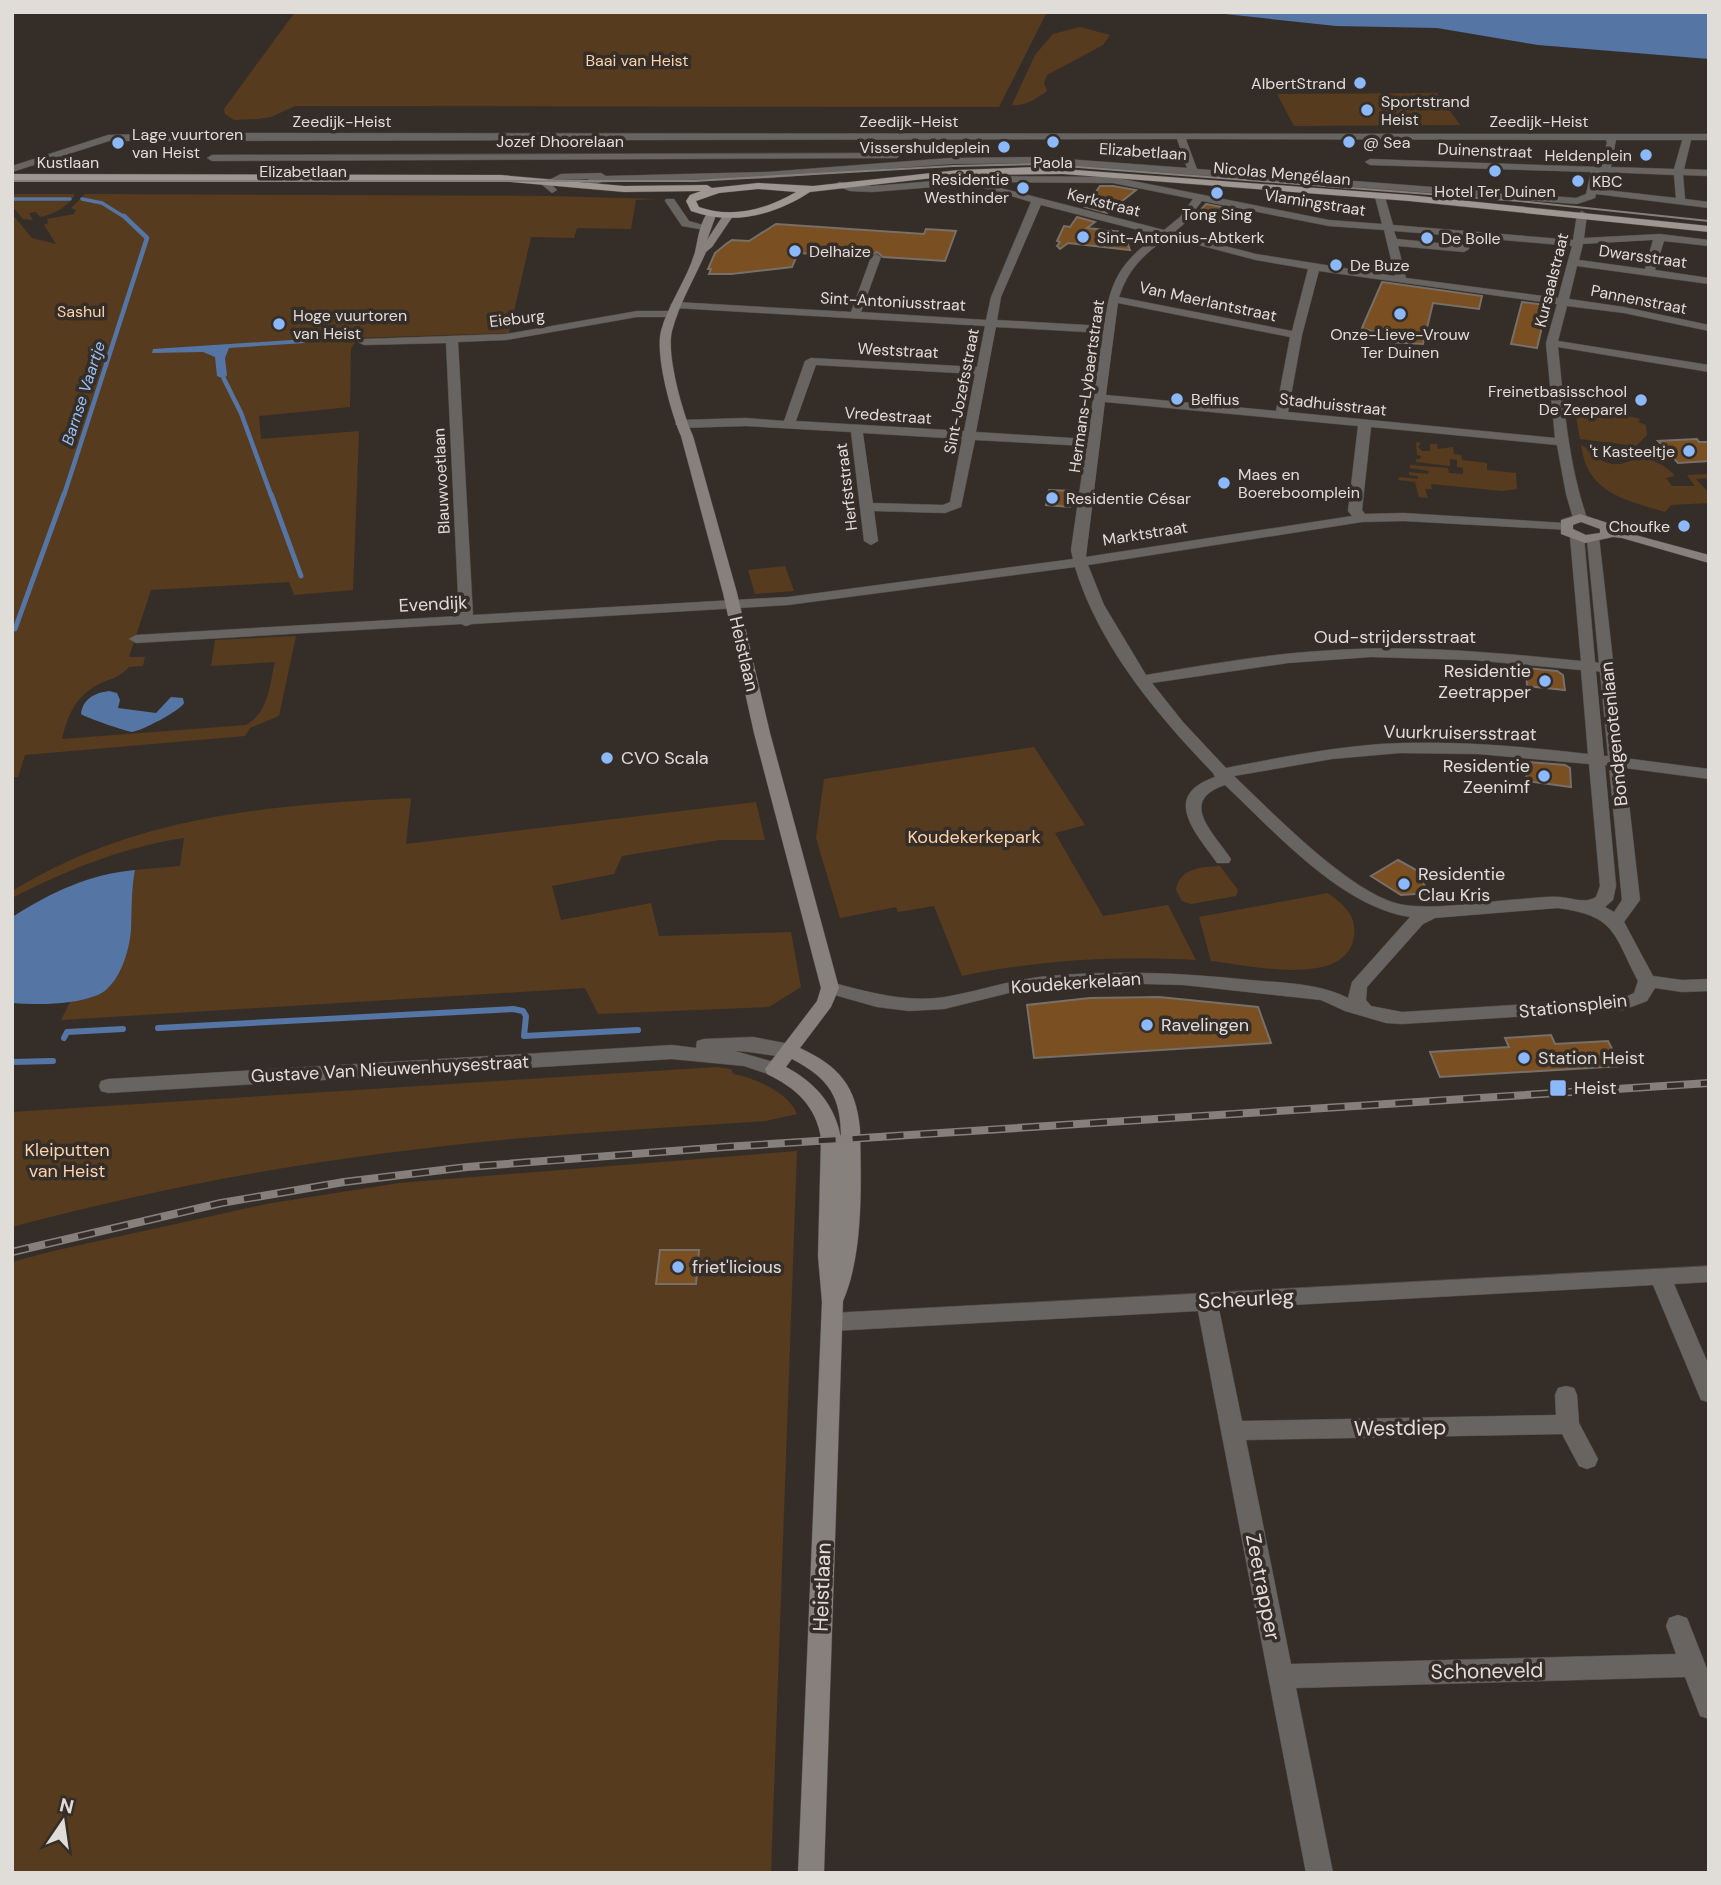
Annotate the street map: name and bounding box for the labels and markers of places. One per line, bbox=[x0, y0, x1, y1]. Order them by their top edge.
place label: AlbertStrand bbox=[1251, 73, 1346, 94]
marker: AlbertStrand bbox=[1352, 75, 1368, 91]
place label: Sportstrand Heist bbox=[1381, 91, 1470, 130]
marker: Sportstrand Heist bbox=[1359, 102, 1375, 118]
place label: Lage vuurtoren van Heist bbox=[132, 124, 243, 163]
place label: @ Sea bbox=[1363, 132, 1410, 153]
marker: Paola bbox=[1045, 134, 1061, 150]
marker: @ Sea bbox=[1341, 134, 1357, 150]
marker: Lage vuurtoren van Heist bbox=[110, 135, 126, 151]
place label: Vissershuldeplein bbox=[860, 137, 990, 158]
marker: Vissershuldeplein bbox=[996, 139, 1012, 155]
place label: Heldenplein bbox=[1544, 145, 1632, 166]
marker: Heldenplein bbox=[1638, 147, 1654, 163]
place label: Paola bbox=[1033, 152, 1073, 173]
marker: Hotel Ter Duinen bbox=[1487, 163, 1503, 179]
place label: Residentie Westhinder bbox=[924, 169, 1009, 208]
place label: KBC bbox=[1592, 171, 1622, 192]
marker: KBC bbox=[1570, 173, 1586, 189]
marker: Residentie Westhinder bbox=[1015, 180, 1031, 196]
place label: Hotel Ter Duinen bbox=[1434, 181, 1556, 202]
marker: Tong Sing bbox=[1209, 185, 1225, 201]
place label: Tong Sing bbox=[1182, 204, 1252, 225]
place label: Sint-Antonius-Abtkerk bbox=[1097, 227, 1265, 248]
place label: De Bolle bbox=[1441, 228, 1501, 249]
marker: Sint-Antonius-Abtkerk bbox=[1075, 229, 1091, 245]
marker: De Bolle bbox=[1419, 230, 1435, 246]
place label: Delhaize bbox=[809, 241, 871, 262]
marker: Delhaize bbox=[787, 243, 803, 259]
place label: De Buze bbox=[1350, 255, 1410, 276]
marker: De Buze bbox=[1328, 257, 1344, 273]
place label: Hoge vuurtoren van Heist bbox=[293, 305, 407, 344]
marker: Onze-Lieve-Vrouw Ter Duinen bbox=[1392, 306, 1408, 322]
marker: Hoge vuurtoren van Heist bbox=[271, 316, 287, 332]
place label: Onze-Lieve-Vrouw Ter Duinen bbox=[1330, 324, 1470, 363]
place label: Freinetbasisschool De Zeeparel bbox=[1488, 381, 1627, 420]
place label: Belfius bbox=[1191, 389, 1240, 410]
marker: Belfius bbox=[1169, 391, 1185, 407]
marker: Freinetbasisschool De Zeeparel bbox=[1633, 392, 1649, 408]
place label: 't Kasteeltje bbox=[1590, 441, 1675, 462]
marker: 't Kasteeltje bbox=[1681, 443, 1697, 459]
place label: Maes en Boereboomplein bbox=[1238, 464, 1360, 503]
marker: Maes en Boereboomplein bbox=[1216, 475, 1232, 491]
place label: Residentie César bbox=[1066, 488, 1191, 509]
marker: Residentie César bbox=[1044, 490, 1060, 506]
place label: Choufke bbox=[1609, 516, 1670, 537]
marker: Choufke bbox=[1676, 518, 1692, 534]
place label: Residentie Zeetrapper bbox=[1438, 659, 1531, 704]
marker: Residentie Zeetrapper bbox=[1537, 673, 1553, 689]
place label: CVO Scala bbox=[621, 746, 709, 770]
marker: CVO Scala bbox=[599, 750, 615, 766]
place label: Residentie Zeenimf bbox=[1443, 754, 1530, 799]
marker: Residentie Zeenimf bbox=[1536, 768, 1552, 784]
place label: Residentie Clau Kris bbox=[1418, 862, 1505, 907]
marker: Residentie Clau Kris bbox=[1396, 876, 1412, 892]
place label: Ravelingen bbox=[1161, 1013, 1249, 1037]
marker: Ravelingen bbox=[1139, 1017, 1155, 1033]
place label: Station Heist bbox=[1538, 1046, 1645, 1070]
marker: Station Heist bbox=[1516, 1050, 1532, 1066]
place label: Heist bbox=[1574, 1076, 1617, 1100]
marker: Heist bbox=[1548, 1078, 1568, 1098]
place label: friet'licious bbox=[692, 1255, 782, 1279]
marker: friet'licious bbox=[670, 1259, 686, 1275]

